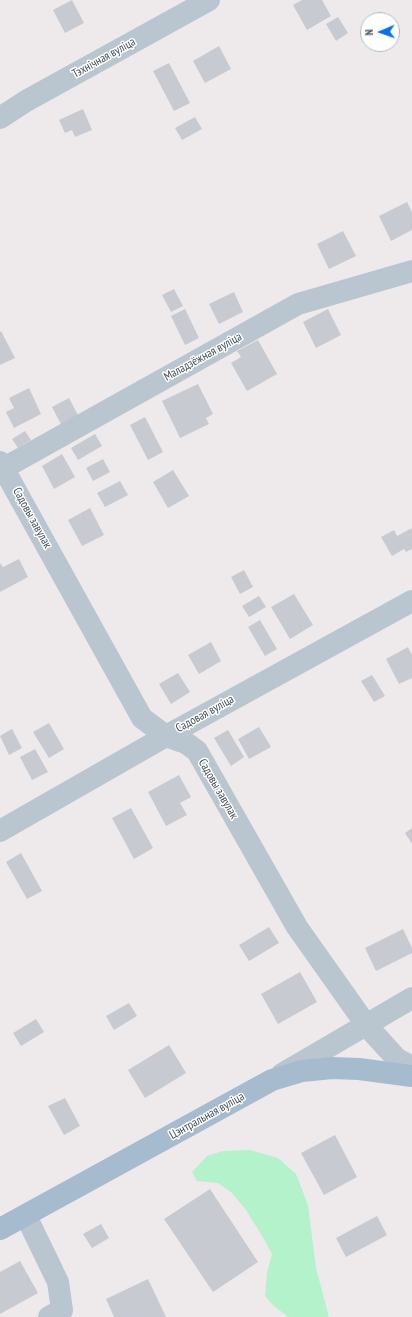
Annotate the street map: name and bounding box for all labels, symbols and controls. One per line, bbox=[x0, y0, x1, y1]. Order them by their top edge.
north arrow bbox=[360, 12, 400, 52]
text: N bbox=[362, 29, 376, 36]
street label: Тэхнічная вуліца bbox=[70, 35, 138, 81]
street label: Маладзёжная вуліца bbox=[161, 330, 245, 384]
street label: Садовы завулак bbox=[9, 485, 55, 551]
street label: Садовая вуліца bbox=[173, 692, 237, 736]
street label: Садовы завулак bbox=[195, 756, 241, 822]
street label: Цэнтральная вуліца bbox=[167, 1089, 247, 1143]

